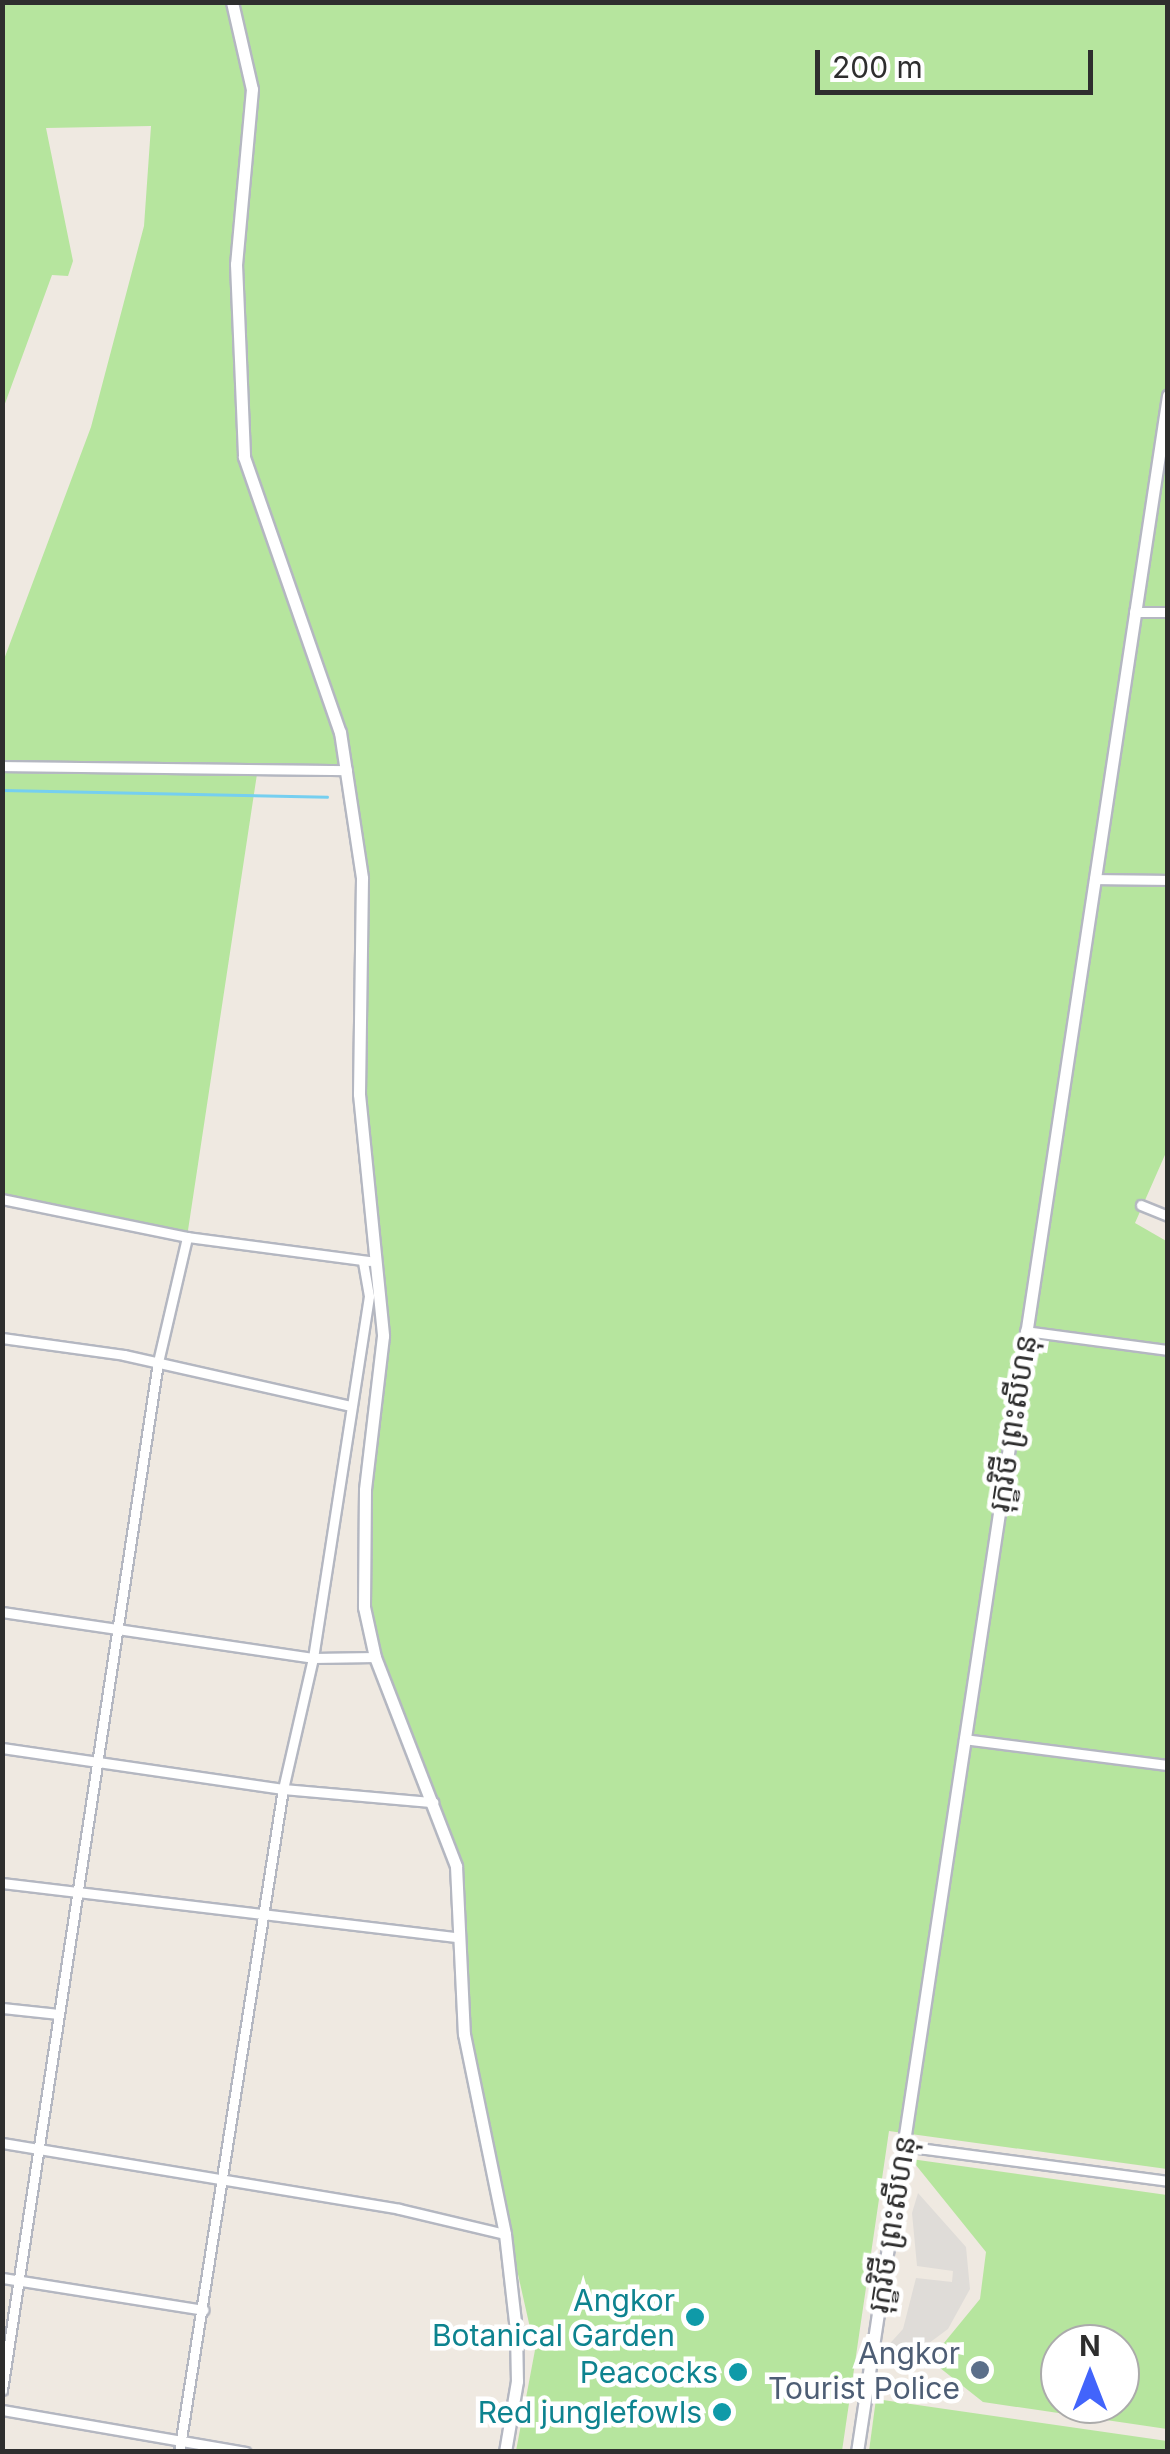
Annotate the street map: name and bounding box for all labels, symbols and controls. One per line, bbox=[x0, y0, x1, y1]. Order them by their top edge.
scale bar bbox=[820, 30, 1098, 92]
text: 200 m bbox=[832, 49, 923, 85]
street label: រុក្ខវិថី ព្រះសីហនុ bbox=[980, 1332, 1044, 1514]
street label: រុក្ខវិថី ព្រះសីហនុ bbox=[859, 2133, 923, 2315]
place label: Angkor Botanical Garden bbox=[432, 2282, 675, 2352]
marker: Angkor Botanical Garden bbox=[684, 2306, 706, 2328]
north arrow bbox=[1040, 2324, 1140, 2424]
text: N bbox=[1079, 2329, 1101, 2363]
place label: Angkor Tourist Police bbox=[768, 2335, 960, 2406]
place label: Peacocks bbox=[580, 2354, 718, 2390]
marker: Angkor Tourist Police bbox=[969, 2359, 991, 2381]
marker: Peacocks bbox=[727, 2361, 749, 2383]
place label: Red junglefowls bbox=[478, 2394, 702, 2430]
marker: Red junglefowls bbox=[711, 2401, 733, 2423]

